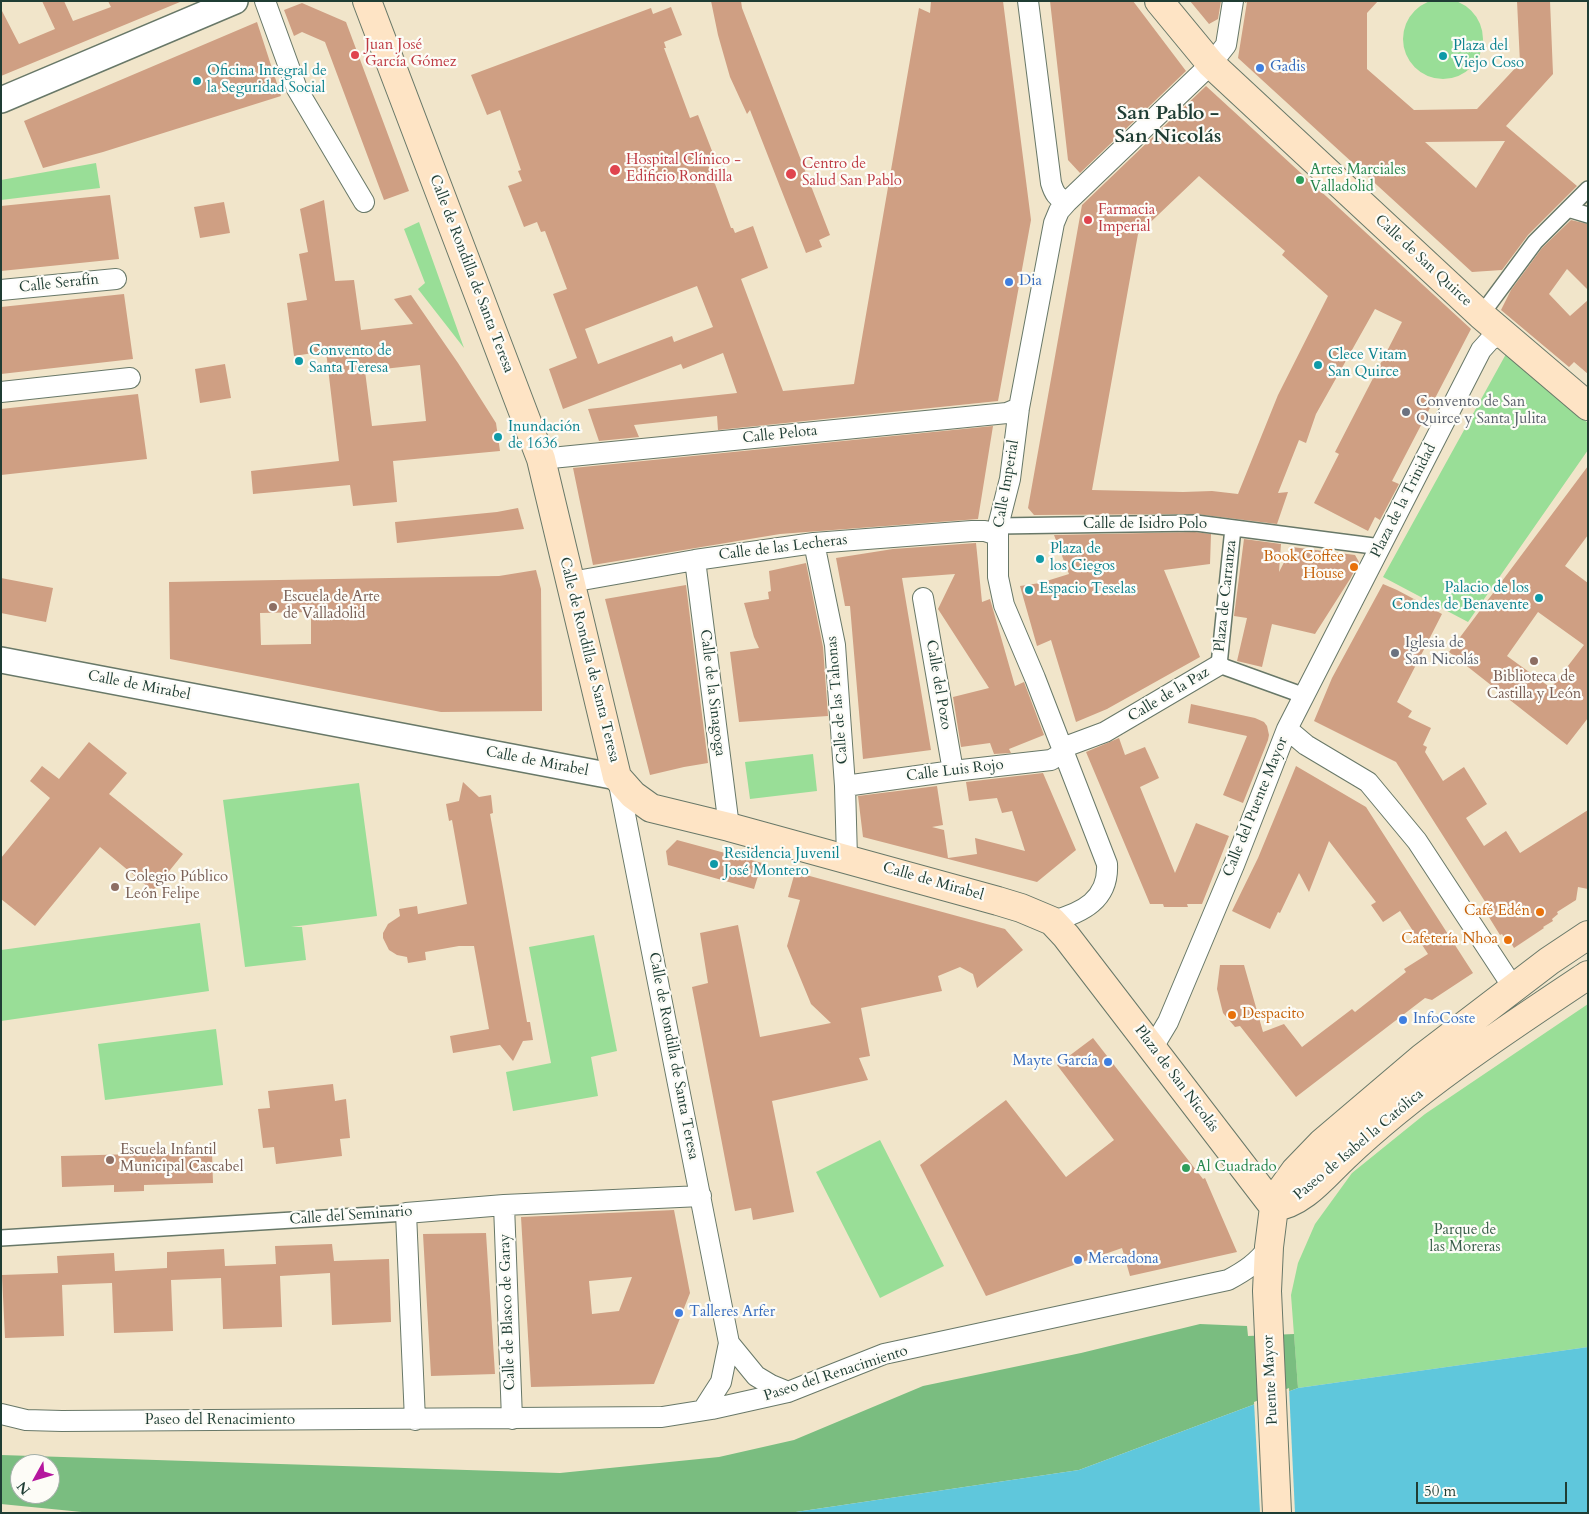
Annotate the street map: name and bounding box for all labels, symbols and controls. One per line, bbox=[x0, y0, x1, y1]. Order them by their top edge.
place label: Juan José García Gómez bbox=[365, 37, 457, 72]
place label: Plaza del Viejo Coso bbox=[1453, 38, 1524, 73]
marker: Juan José García Gómez bbox=[349, 49, 361, 61]
marker: Plaza del Viejo Coso bbox=[1437, 50, 1449, 62]
place label: Gadis bbox=[1270, 59, 1306, 77]
marker: Gadis bbox=[1254, 62, 1266, 74]
place label: Oficina Integral de la Seguridad Social bbox=[207, 63, 327, 98]
marker: Oficina Integral de la Seguridad Social bbox=[191, 75, 203, 87]
district label: San Pablo - San Nicolás bbox=[1115, 102, 1221, 149]
place label: Hospital Clínico - Edificio Rondilla bbox=[626, 152, 741, 187]
place label: Centro de Salud San Pablo bbox=[802, 156, 902, 191]
place label: Artes Marciales Valladolid bbox=[1310, 162, 1406, 197]
marker: Hospital Clínico - Edificio Rondilla bbox=[608, 163, 622, 177]
marker: Centro de Salud San Pablo bbox=[784, 167, 798, 181]
street label: Calle de Rondilla de Santa Teresa bbox=[425, 172, 517, 376]
marker: Artes Marciales Valladolid bbox=[1294, 174, 1306, 186]
place label: Farmacia Imperial bbox=[1098, 202, 1155, 237]
street label: Calle de San Quirce bbox=[1371, 211, 1475, 311]
marker: Farmacia Imperial bbox=[1082, 214, 1094, 226]
street label: Calle Serafín bbox=[18, 271, 100, 297]
place label: Dia bbox=[1019, 273, 1042, 291]
marker: Dia bbox=[1003, 276, 1015, 288]
place label: Convento de Santa Teresa bbox=[309, 343, 392, 378]
place label: Clece Vitam San Quirce bbox=[1328, 347, 1407, 382]
marker: Convento de Santa Teresa bbox=[293, 355, 305, 367]
marker: Clece Vitam San Quirce bbox=[1312, 359, 1324, 371]
place label: Convento de San Quirce y Santa Julita bbox=[1416, 394, 1547, 429]
marker: Convento de San Quirce y Santa Julita bbox=[1400, 406, 1412, 418]
place label: Inundación de 1636 bbox=[508, 419, 581, 454]
street label: Calle Pelota bbox=[742, 422, 818, 448]
marker: Inundación de 1636 bbox=[492, 431, 504, 443]
street label: Calle Imperial bbox=[990, 439, 1024, 529]
street label: Plaza de la Trinidad bbox=[1368, 441, 1440, 561]
street label: Calle de Isidro Polo bbox=[1083, 516, 1207, 534]
street label: Calle de las Lecheras bbox=[718, 531, 848, 565]
street label: Plaza de Carranza bbox=[1211, 539, 1241, 653]
place label: Plaza de los Ciegos bbox=[1050, 541, 1115, 576]
place label: Book Coffee House bbox=[1263, 549, 1344, 584]
marker: Plaza de los Ciegos bbox=[1034, 553, 1046, 565]
street label: Calle de Rondilla de Santa Teresa bbox=[555, 556, 623, 764]
marker: Book Coffee House bbox=[1348, 561, 1360, 573]
place label: Palacio de los Condes de Benavente bbox=[1392, 580, 1529, 615]
place label: Espacio Teselas bbox=[1039, 581, 1136, 599]
marker: Espacio Teselas bbox=[1023, 584, 1035, 596]
place label: Escuela de Arte de Valladolid bbox=[283, 589, 380, 624]
marker: Palacio de los Condes de Benavente bbox=[1533, 592, 1545, 604]
marker: Escuela de Arte de Valladolid bbox=[267, 601, 279, 613]
street label: Calle de la Sinagoga bbox=[695, 629, 729, 757]
street label: Calle de las Tahonas bbox=[823, 635, 853, 765]
place label: Iglesia de San Nicolás bbox=[1405, 635, 1479, 670]
street label: Calle del Pozo bbox=[921, 639, 955, 731]
marker: Iglesia de San Nicolás bbox=[1389, 647, 1401, 659]
marker: Biblioteca de Castilla y León bbox=[1528, 655, 1540, 667]
street label: Calle de la Paz bbox=[1125, 664, 1213, 726]
street label: Calle de Mirabel bbox=[86, 667, 192, 705]
place label: Biblioteca de Castilla y León bbox=[1487, 669, 1581, 704]
street label: Calle del Puente Mayor bbox=[1220, 734, 1292, 880]
street label: Calle de Mirabel bbox=[484, 743, 590, 781]
street label: Calle Luis Rojo bbox=[905, 756, 1005, 786]
place label: Residencia Juvenil José Montero bbox=[724, 846, 840, 881]
marker: Residencia Juvenil José Montero bbox=[708, 858, 720, 870]
street label: Calle de Mirabel bbox=[880, 859, 986, 905]
place label: Colegio Público León Felipe bbox=[125, 869, 228, 904]
marker: Colegio Público León Felipe bbox=[109, 881, 121, 893]
place label: Café Edén bbox=[1464, 903, 1530, 921]
marker: Café Edén bbox=[1534, 906, 1546, 918]
place label: Cafetería Nhoa bbox=[1401, 931, 1498, 949]
marker: Cafetería Nhoa bbox=[1502, 934, 1514, 946]
street label: Calle de Rondilla de Santa Teresa bbox=[644, 951, 702, 1161]
place label: Despacito bbox=[1242, 1006, 1304, 1024]
marker: Despacito bbox=[1226, 1009, 1238, 1021]
place label: InfoCoste bbox=[1413, 1011, 1475, 1029]
marker: InfoCoste bbox=[1397, 1014, 1409, 1026]
street label: Plaza de San Nicolás bbox=[1130, 1022, 1222, 1136]
place label: Mayte García bbox=[1013, 1053, 1098, 1071]
marker: Mayte García bbox=[1102, 1056, 1114, 1068]
street label: Paseo de Isabel la Católica bbox=[1290, 1085, 1428, 1205]
place label: Escuela Infantil Municipal Cascabel bbox=[120, 1142, 243, 1177]
marker: Escuela Infantil Municipal Cascabel bbox=[104, 1154, 116, 1166]
place label: Al Cuadrado bbox=[1196, 1159, 1277, 1177]
marker: Al Cuadrado bbox=[1180, 1162, 1192, 1174]
street label: Calle del Seminario bbox=[289, 1203, 413, 1229]
park label: Parque de las Moreras bbox=[1430, 1222, 1500, 1257]
street label: Calle de Blasco de Garay bbox=[496, 1233, 520, 1391]
place label: Mercadona bbox=[1088, 1251, 1159, 1269]
marker: Mercadona bbox=[1072, 1254, 1084, 1266]
place label: Talleres Arfer bbox=[689, 1304, 775, 1322]
marker: Talleres Arfer bbox=[673, 1307, 685, 1319]
street label: Puente Mayor bbox=[1260, 1335, 1282, 1425]
street label: Paseo del Renacimiento bbox=[762, 1342, 910, 1406]
street label: Paseo del Renacimiento bbox=[145, 1412, 295, 1430]
north arrow bbox=[10, 1454, 60, 1504]
scale bar bbox=[1419, 1472, 1570, 1504]
text: N bbox=[13, 1477, 35, 1499]
text: 50 m bbox=[1424, 1481, 1456, 1501]

